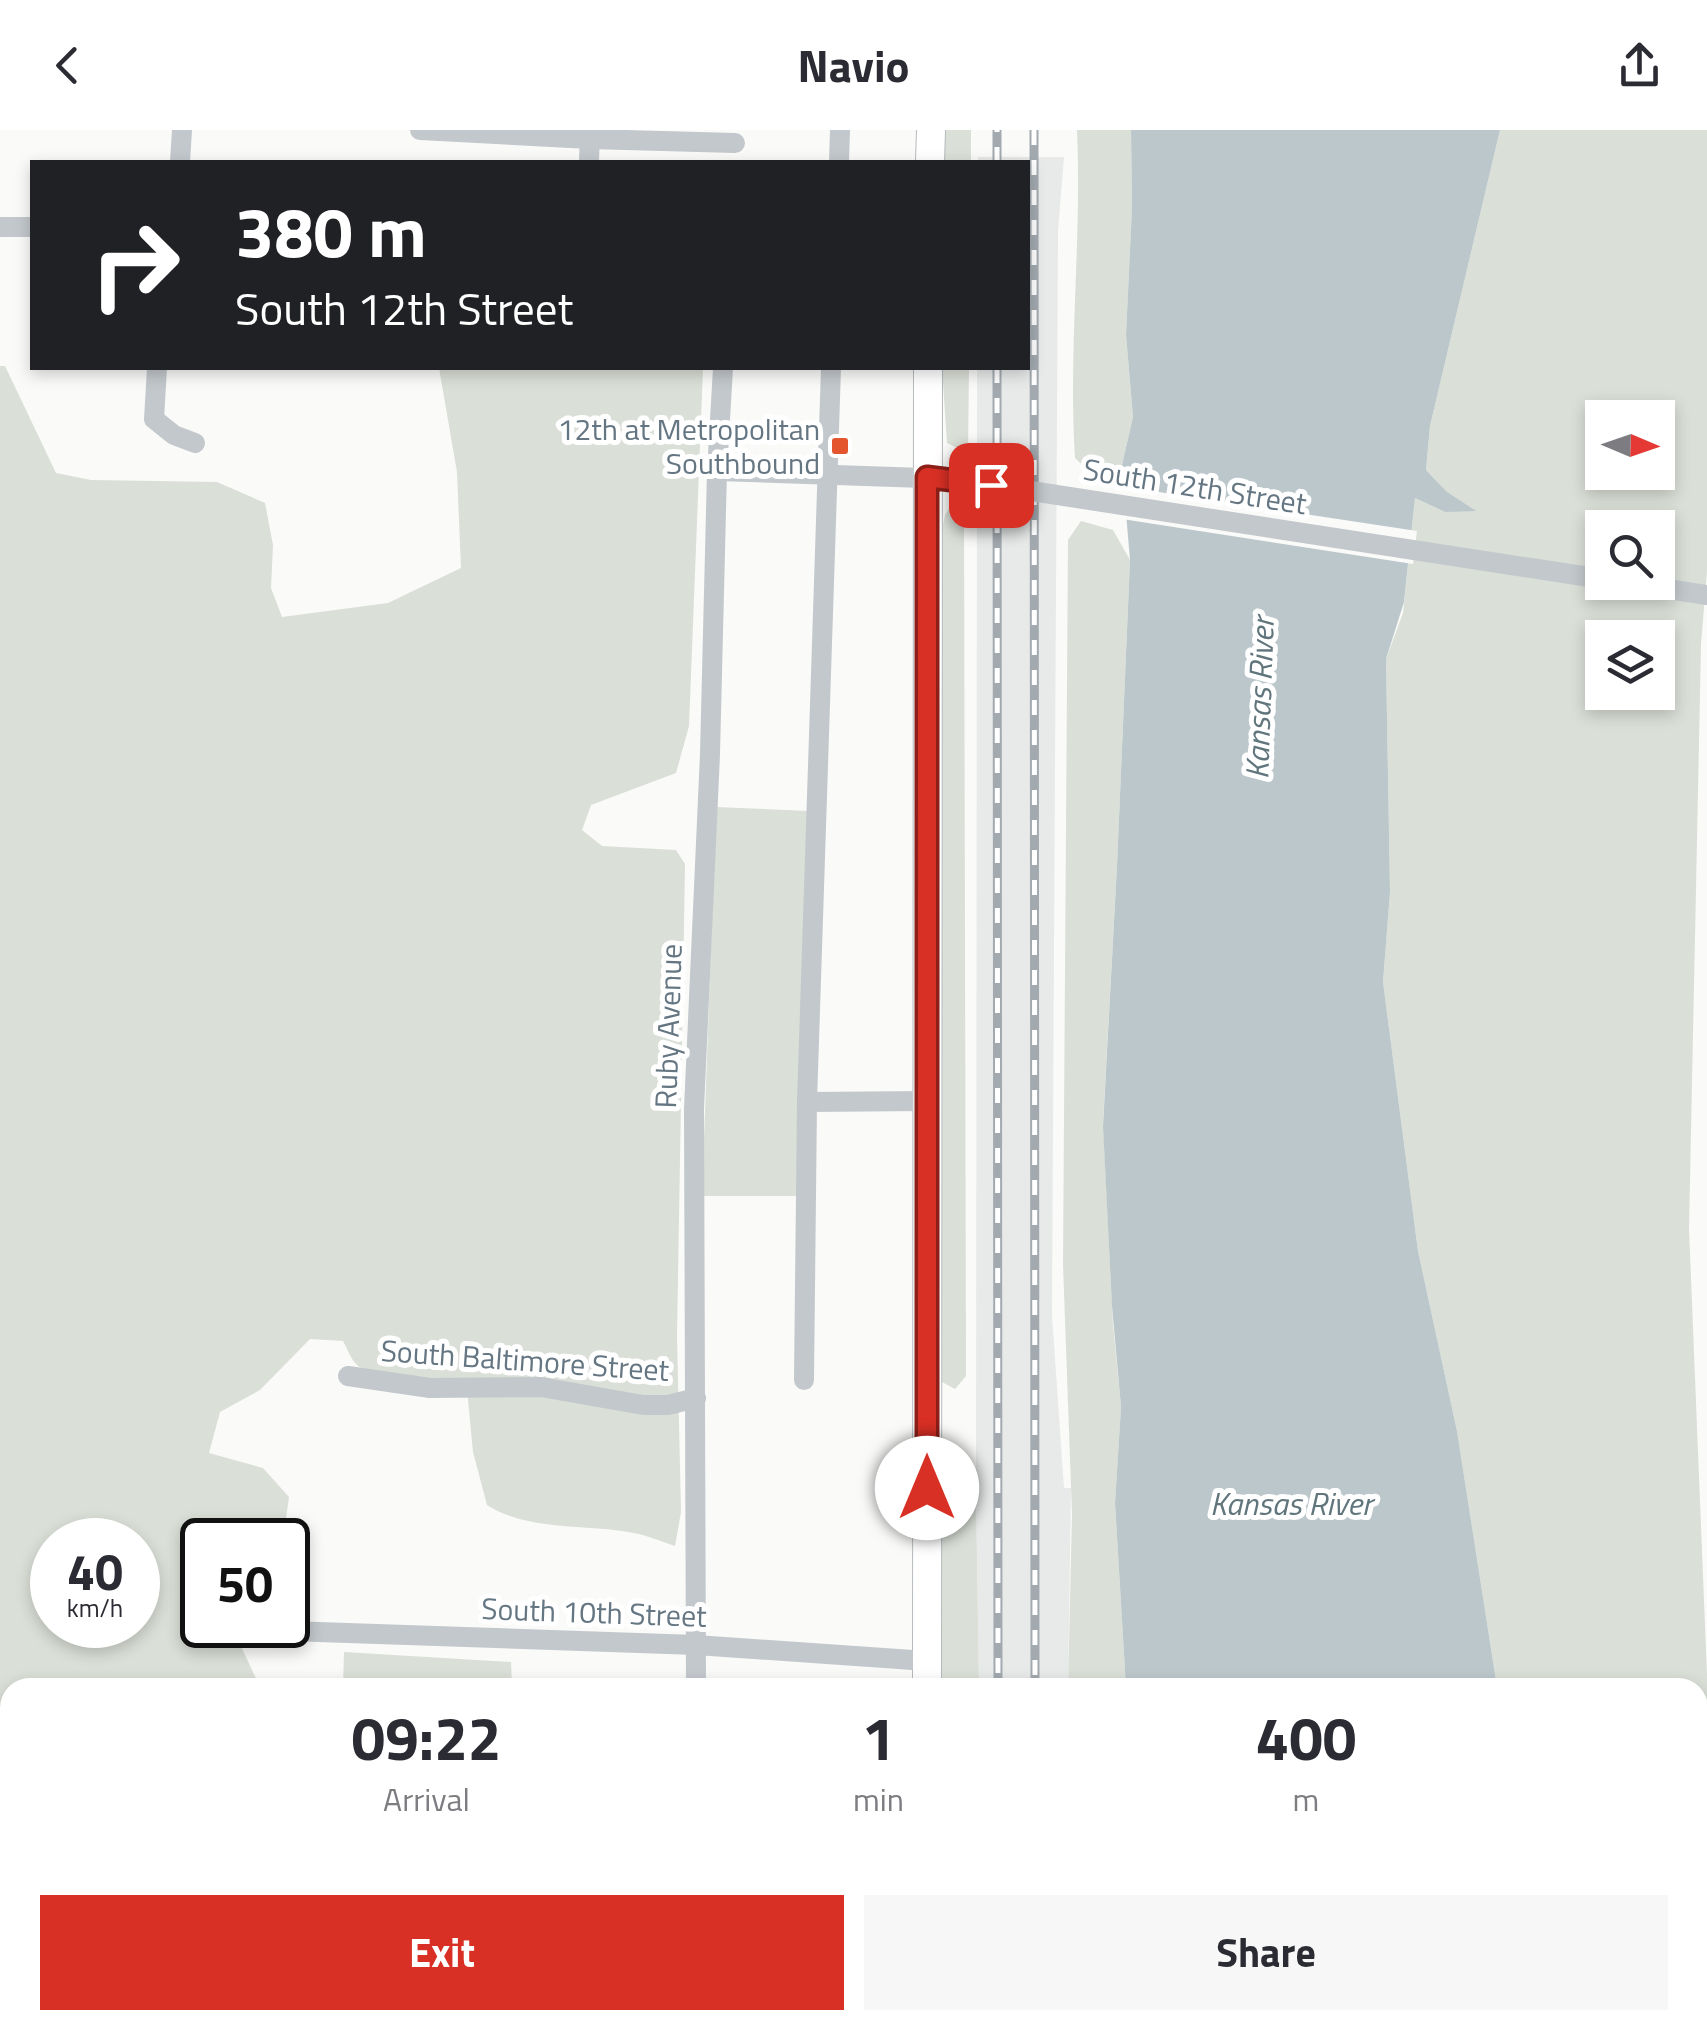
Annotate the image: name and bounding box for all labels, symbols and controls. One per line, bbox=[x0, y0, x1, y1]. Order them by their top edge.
text: Navio bbox=[798, 31, 909, 99]
icon: back bbox=[40, 38, 95, 93]
icon: share bbox=[1612, 38, 1667, 93]
text: 380 m bbox=[235, 178, 427, 284]
icon: right bbox=[70, 200, 200, 330]
text: South 12th Street bbox=[235, 274, 573, 342]
north arrow bbox=[1585, 400, 1675, 490]
map controls bbox=[1585, 400, 1675, 710]
place label: 12th at Metropolitan Southbound bbox=[558, 406, 820, 486]
marker: 12th at Metropolitan Southbound bbox=[829, 435, 851, 457]
pin bbox=[949, 443, 1034, 528]
street label: South 12th Street bbox=[1080, 446, 1310, 526]
icon: arrive bbox=[964, 458, 1019, 513]
button: search bbox=[1585, 510, 1675, 600]
water label: Kansas River bbox=[1232, 612, 1286, 780]
button: layers bbox=[1585, 620, 1675, 710]
street label: Ruby Avenue bbox=[642, 943, 694, 1109]
street label: South Baltimore Street bbox=[379, 1327, 671, 1393]
position arrow bbox=[875, 1436, 979, 1540]
water label: Kansas River bbox=[1210, 1479, 1376, 1527]
speed limit sign: 50 bbox=[180, 1518, 310, 1648]
text: 40 bbox=[67, 1533, 123, 1609]
street label: South 10th Street bbox=[481, 1585, 708, 1639]
text: km/h bbox=[67, 1589, 123, 1627]
text: 09:22 bbox=[352, 1692, 501, 1783]
text: 1 bbox=[862, 1692, 895, 1783]
text: 400 bbox=[1256, 1692, 1356, 1783]
text: Arrival bbox=[383, 1775, 470, 1823]
text: min bbox=[853, 1775, 904, 1823]
text: m bbox=[1293, 1775, 1319, 1823]
button: Exit bbox=[40, 1895, 844, 2010]
button: Share bbox=[864, 1895, 1668, 2010]

